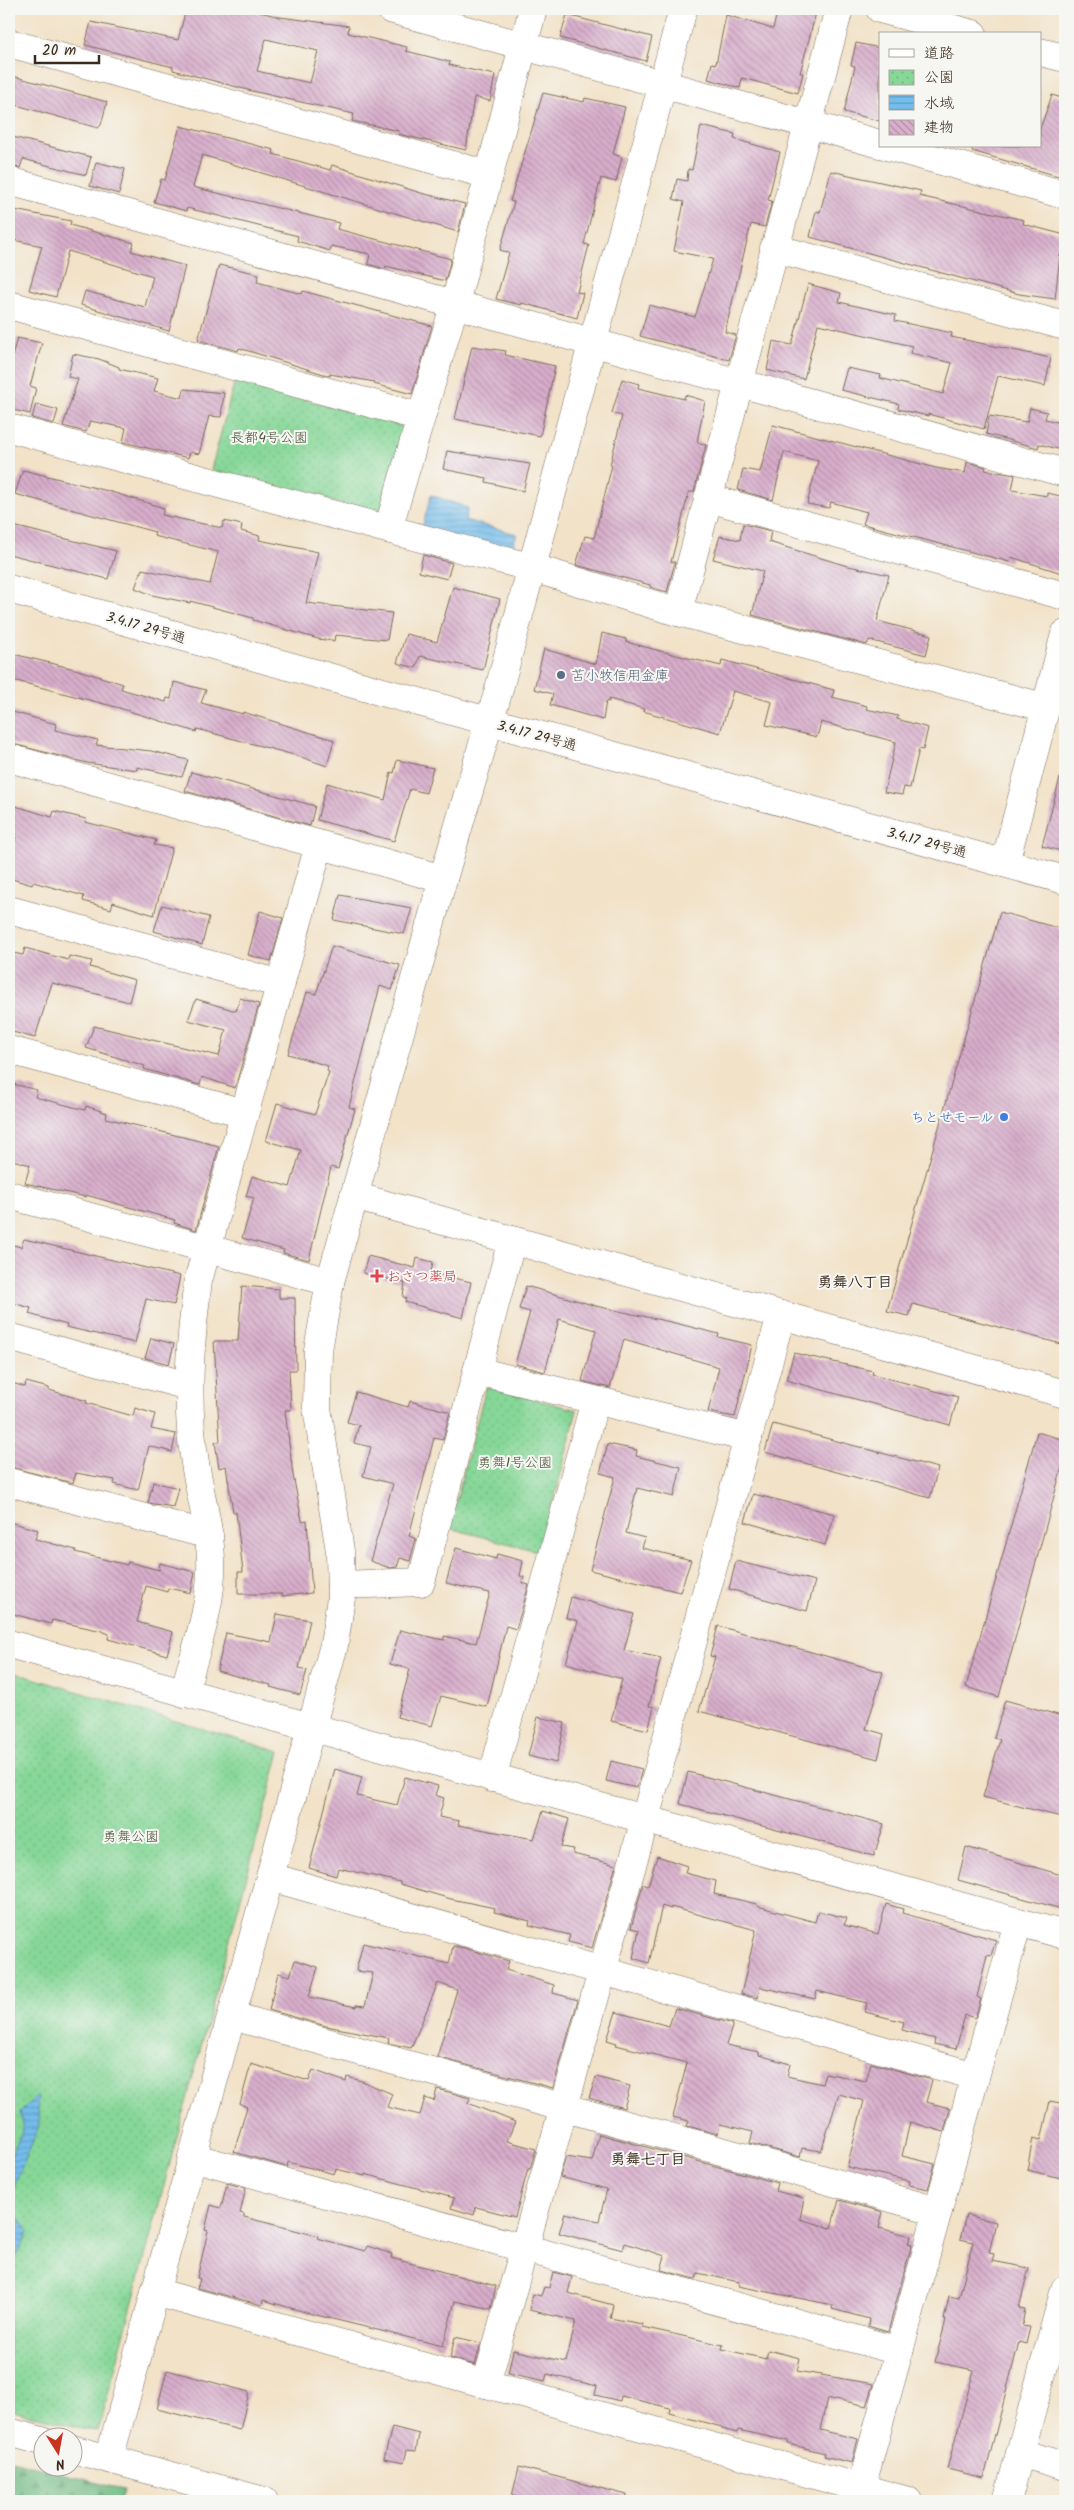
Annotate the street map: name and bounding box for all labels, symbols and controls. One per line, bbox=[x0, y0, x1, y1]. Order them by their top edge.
scale bar bbox=[35, 32, 99, 64]
legend bbox=[879, 32, 1042, 148]
text: 20 m bbox=[42, 39, 76, 63]
text: 道路 bbox=[924, 42, 954, 66]
text: 公園 bbox=[924, 66, 954, 90]
text: 水域 bbox=[924, 92, 954, 116]
text: 建物 bbox=[924, 116, 954, 140]
park label: 長都4号公園 bbox=[230, 427, 308, 449]
street label: 3.4.17 29号通 bbox=[103, 606, 188, 650]
place label: 苫小牧信用金庫 bbox=[571, 665, 669, 687]
marker: 苫小牧信用金庫 bbox=[555, 669, 567, 681]
street label: 3.4.17 29号通 bbox=[494, 715, 579, 757]
street label: 3.4.17 29号通 bbox=[884, 822, 969, 864]
place label: ちとせモール bbox=[911, 1107, 994, 1129]
marker: ちとせモール bbox=[998, 1111, 1010, 1123]
place label: おさつ薬局 bbox=[387, 1266, 457, 1288]
marker: おさつ薬局 bbox=[371, 1270, 383, 1282]
district label: 勇舞八丁目 bbox=[817, 1271, 893, 1295]
park label: 勇舞1号公園 bbox=[478, 1452, 552, 1474]
park label: 勇舞公園 bbox=[103, 1826, 159, 1848]
district label: 勇舞七丁目 bbox=[610, 2148, 686, 2172]
north arrow bbox=[32, 2428, 82, 2478]
text: N bbox=[54, 2452, 67, 2475]

